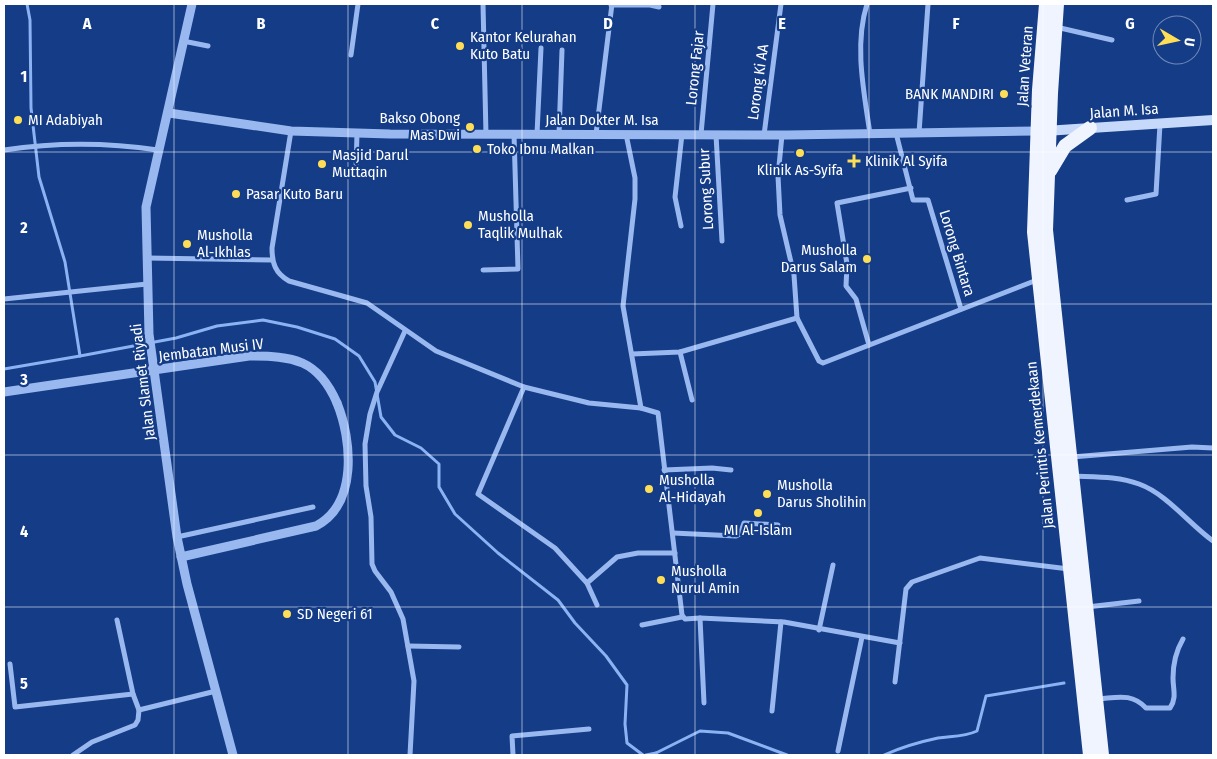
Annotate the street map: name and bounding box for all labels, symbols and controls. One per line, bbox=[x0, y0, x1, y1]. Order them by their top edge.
text: A bbox=[82, 14, 92, 33]
text: B bbox=[257, 14, 266, 33]
text: C bbox=[431, 14, 440, 33]
text: D bbox=[603, 14, 613, 33]
text: E bbox=[778, 14, 786, 33]
text: F bbox=[952, 14, 960, 33]
text: G bbox=[1125, 14, 1135, 33]
north arrow bbox=[1152, 15, 1202, 65]
street label: Jalan Veteran bbox=[1013, 25, 1037, 107]
place label: Kantor Kelurahan Kuto Batu bbox=[470, 28, 577, 63]
street label: Lorong Fajar bbox=[682, 29, 708, 106]
text: U bbox=[1180, 37, 1198, 47]
marker: Kantor Kelurahan Kuto Batu bbox=[454, 40, 466, 52]
street label: Lorong Ki AA bbox=[744, 43, 772, 121]
text: 1 bbox=[21, 67, 27, 86]
place label: BANK MANDIRI bbox=[905, 85, 994, 103]
marker: BANK MANDIRI bbox=[998, 88, 1010, 100]
street label: Jalan M. Isa bbox=[1089, 100, 1159, 122]
place label: Bakso Obong Mas Dwi bbox=[379, 109, 460, 144]
place label: MI Adabiyah bbox=[28, 111, 103, 129]
street label: Jalan Dokter M. Isa bbox=[545, 111, 659, 129]
marker: MI Adabiyah bbox=[12, 114, 24, 126]
marker: Bakso Obong Mas Dwi bbox=[464, 121, 476, 133]
place label: Toko Ibnu Malkan bbox=[487, 140, 594, 158]
marker: Toko Ibnu Malkan bbox=[471, 143, 483, 155]
place label: Masjid Darul Muttaqin bbox=[332, 146, 408, 181]
street label: Lorong Subur bbox=[695, 147, 717, 230]
marker: Klinik As-Syifa bbox=[794, 147, 806, 159]
place label: Klinik Al Syifa bbox=[865, 152, 948, 170]
marker: Klinik Al Syifa bbox=[847, 154, 861, 168]
marker: Masjid Darul Muttaqin bbox=[316, 158, 328, 170]
place label: Klinik As-Syifa bbox=[757, 161, 843, 179]
place label: Pasar Kuto Baru bbox=[246, 185, 343, 203]
marker: Pasar Kuto Baru bbox=[230, 188, 242, 200]
place label: Musholla Taqlik Mulhak bbox=[478, 207, 563, 242]
street label: Lorong Bintara bbox=[935, 208, 979, 298]
text: 2 bbox=[19, 218, 28, 237]
marker: Musholla Taqlik Mulhak bbox=[462, 219, 474, 231]
place label: Musholla Al-Ikhlas bbox=[197, 226, 253, 261]
marker: Musholla Al-Ikhlas bbox=[181, 238, 193, 250]
place label: Musholla Darus Salam bbox=[781, 241, 857, 276]
marker: Musholla Darus Salam bbox=[861, 253, 873, 265]
street label: Jalan Slamet Riyadi bbox=[127, 323, 159, 441]
street label: Jembatan Musi IV bbox=[157, 335, 265, 365]
street label: Jalan Perintis Kemerdekaan bbox=[1022, 361, 1058, 529]
text: 3 bbox=[19, 370, 28, 389]
place label: Musholla Al-Hidayah bbox=[659, 471, 726, 506]
place label: Musholla Darus Sholihin bbox=[777, 476, 867, 511]
marker: Musholla Al-Hidayah bbox=[643, 483, 655, 495]
marker: Musholla Darus Sholihin bbox=[761, 488, 773, 500]
marker: MI Al-Islam bbox=[752, 507, 764, 519]
place label: MI Al-Islam bbox=[724, 521, 792, 539]
text: 4 bbox=[20, 522, 28, 541]
place label: Musholla Nurul Amin bbox=[671, 562, 740, 597]
marker: Musholla Nurul Amin bbox=[655, 574, 667, 586]
place label: SD Negeri 61 bbox=[297, 605, 373, 623]
marker: SD Negeri 61 bbox=[281, 608, 293, 620]
text: 5 bbox=[20, 674, 28, 693]

